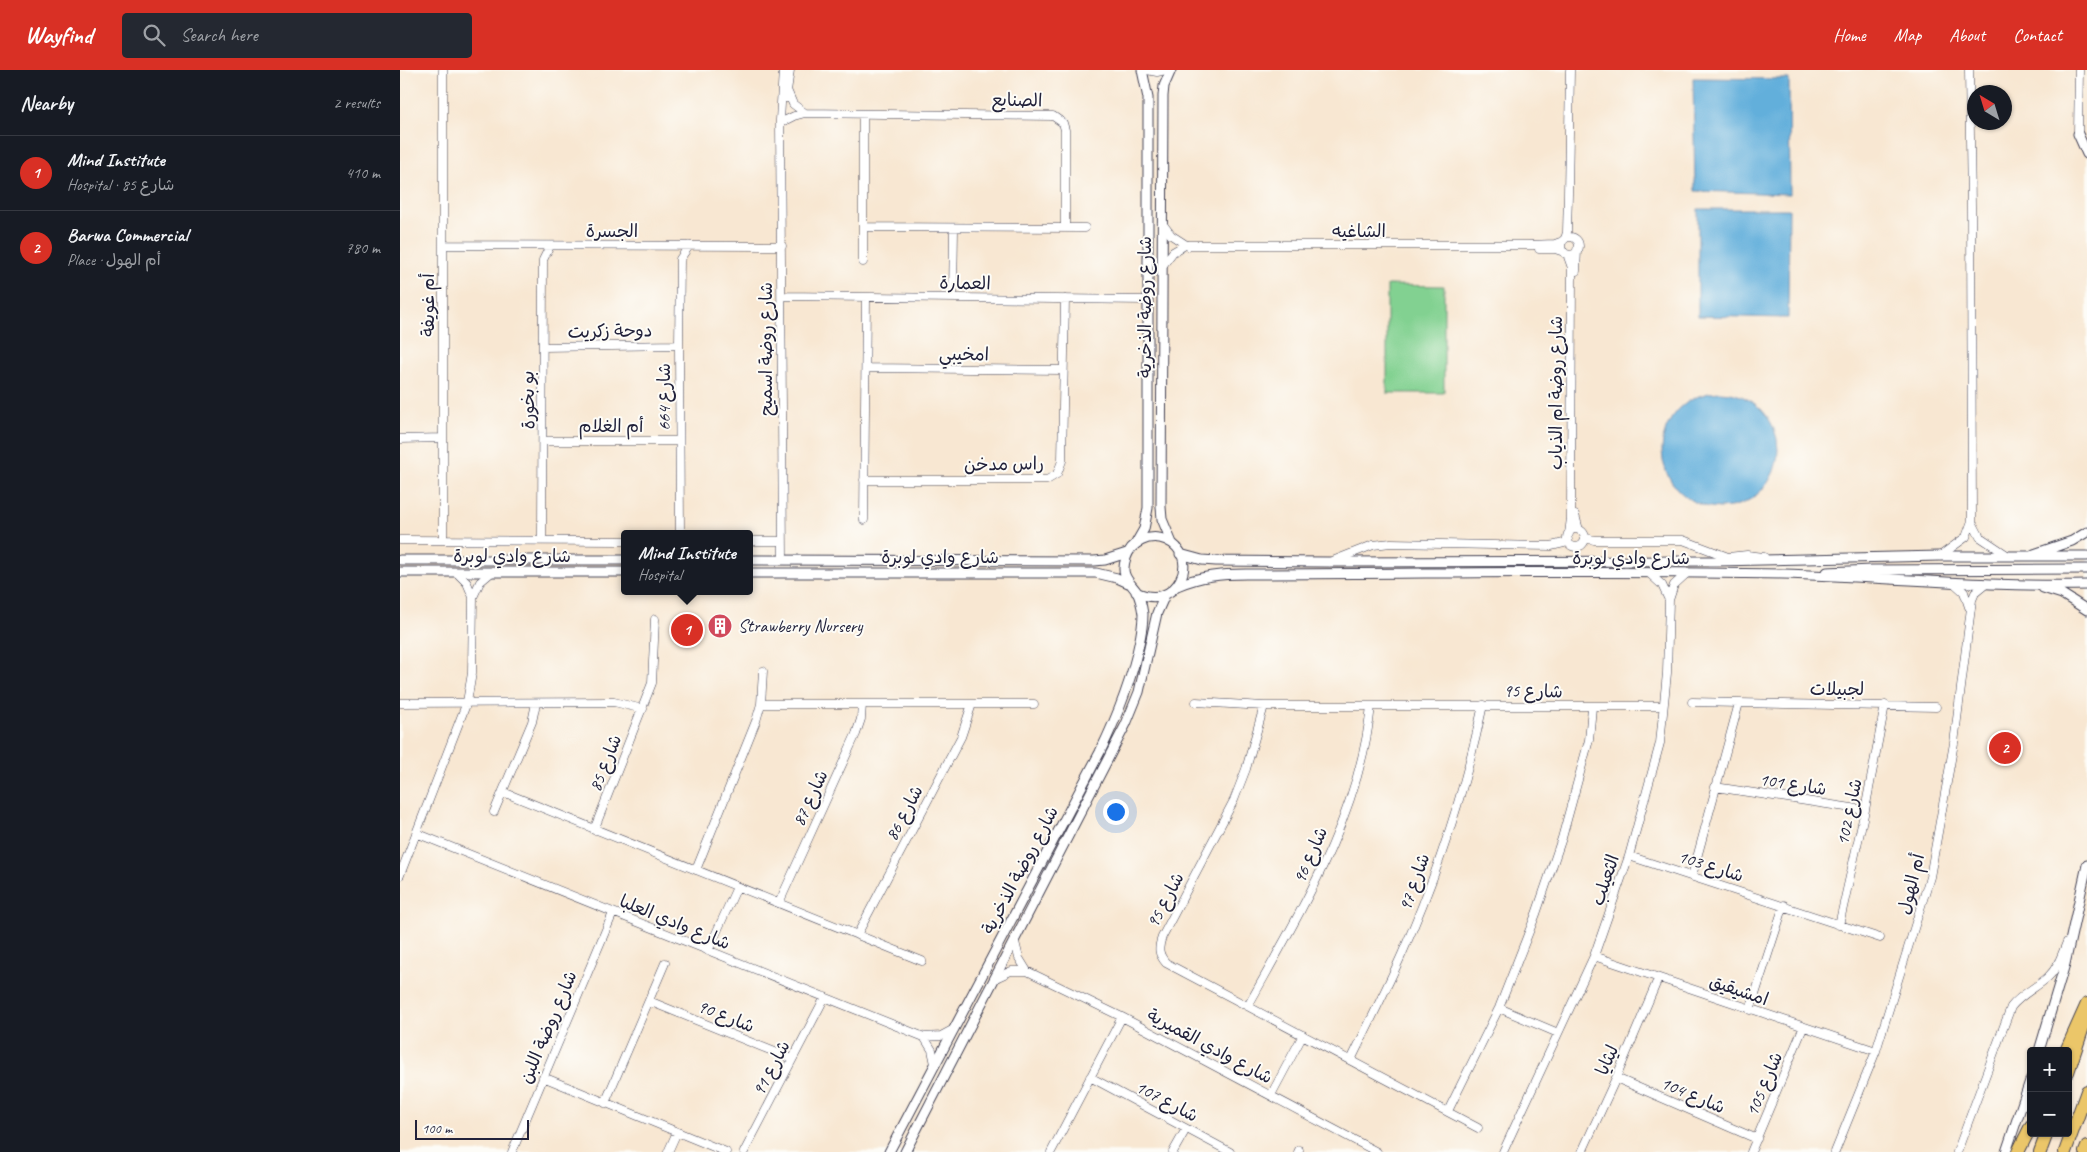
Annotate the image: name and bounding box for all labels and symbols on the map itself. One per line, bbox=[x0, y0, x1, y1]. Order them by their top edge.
north arrow bbox=[1967, 85, 2012, 130]
street label: الصنايع bbox=[991, 89, 1043, 113]
street label: الجسرة bbox=[586, 220, 638, 242]
street label: الشاغيه bbox=[1332, 220, 1386, 242]
street label: شارع روضة الذخرية bbox=[1134, 236, 1157, 378]
street label: العمارة bbox=[939, 272, 991, 294]
street label: أم غويفة bbox=[417, 273, 442, 337]
street label: شارع روضة اسميح bbox=[755, 282, 778, 416]
street label: شارع روضة ام الذياب bbox=[1545, 316, 1570, 470]
street label: دوحة زكريت bbox=[567, 319, 653, 343]
street label: امخيبي bbox=[939, 343, 989, 370]
street label: شارع 664 bbox=[653, 363, 676, 431]
street label: بو بخورة bbox=[516, 370, 540, 430]
street label: أم الغلام bbox=[579, 415, 644, 440]
street label: راس مدخن bbox=[964, 452, 1044, 476]
street label: شارع وادي لوبرة bbox=[453, 545, 571, 569]
street label: شارع وادي لوبرة bbox=[881, 546, 999, 570]
street label: شارع وادي لوبرة bbox=[1572, 547, 1690, 571]
pin: 1 bbox=[671, 611, 703, 649]
building icon: Strawberry Nursery bbox=[707, 613, 733, 639]
place label: Strawberry Nursery bbox=[738, 615, 864, 637]
street label: لجبيلات bbox=[1810, 678, 1864, 700]
street label: شارع 95 bbox=[1503, 679, 1563, 704]
pin: 2 bbox=[1989, 729, 2021, 767]
street label: شارع 85 bbox=[584, 731, 627, 795]
street label: شارع 87 bbox=[787, 766, 833, 830]
street label: شارع 101 bbox=[1758, 768, 1828, 801]
street label: شارع 102 bbox=[1831, 777, 1868, 848]
street label: شارع 86 bbox=[880, 782, 929, 845]
your location bbox=[1103, 799, 1129, 825]
street label: شارع روضة الذخرية bbox=[977, 802, 1064, 938]
street label: شارع 96 bbox=[1288, 823, 1333, 887]
street label: شارع 103 bbox=[1675, 845, 1747, 888]
street label: شارع 97 bbox=[1393, 850, 1435, 914]
street label: أم الهول bbox=[1893, 851, 1932, 917]
street label: الثعيلب bbox=[1586, 852, 1624, 908]
street label: شارع 95 bbox=[1141, 869, 1190, 932]
street label: شارع وادي العلبا bbox=[616, 890, 734, 956]
street label: شارع روضة اللبن bbox=[514, 967, 583, 1087]
street label: امشيقيق bbox=[1707, 970, 1771, 1010]
street label: شارع 90 bbox=[694, 995, 758, 1038]
street label: شارع وادي القميرية bbox=[1142, 1004, 1277, 1090]
street label: شارع 91 bbox=[747, 1037, 796, 1100]
street label: ليثايا bbox=[1591, 1041, 1623, 1079]
street label: شارع 105 bbox=[1741, 1049, 1788, 1120]
street label: شارع 104 bbox=[1657, 1072, 1728, 1119]
street label: شارع 107 bbox=[1132, 1075, 1202, 1127]
scale bar bbox=[415, 1117, 529, 1140]

